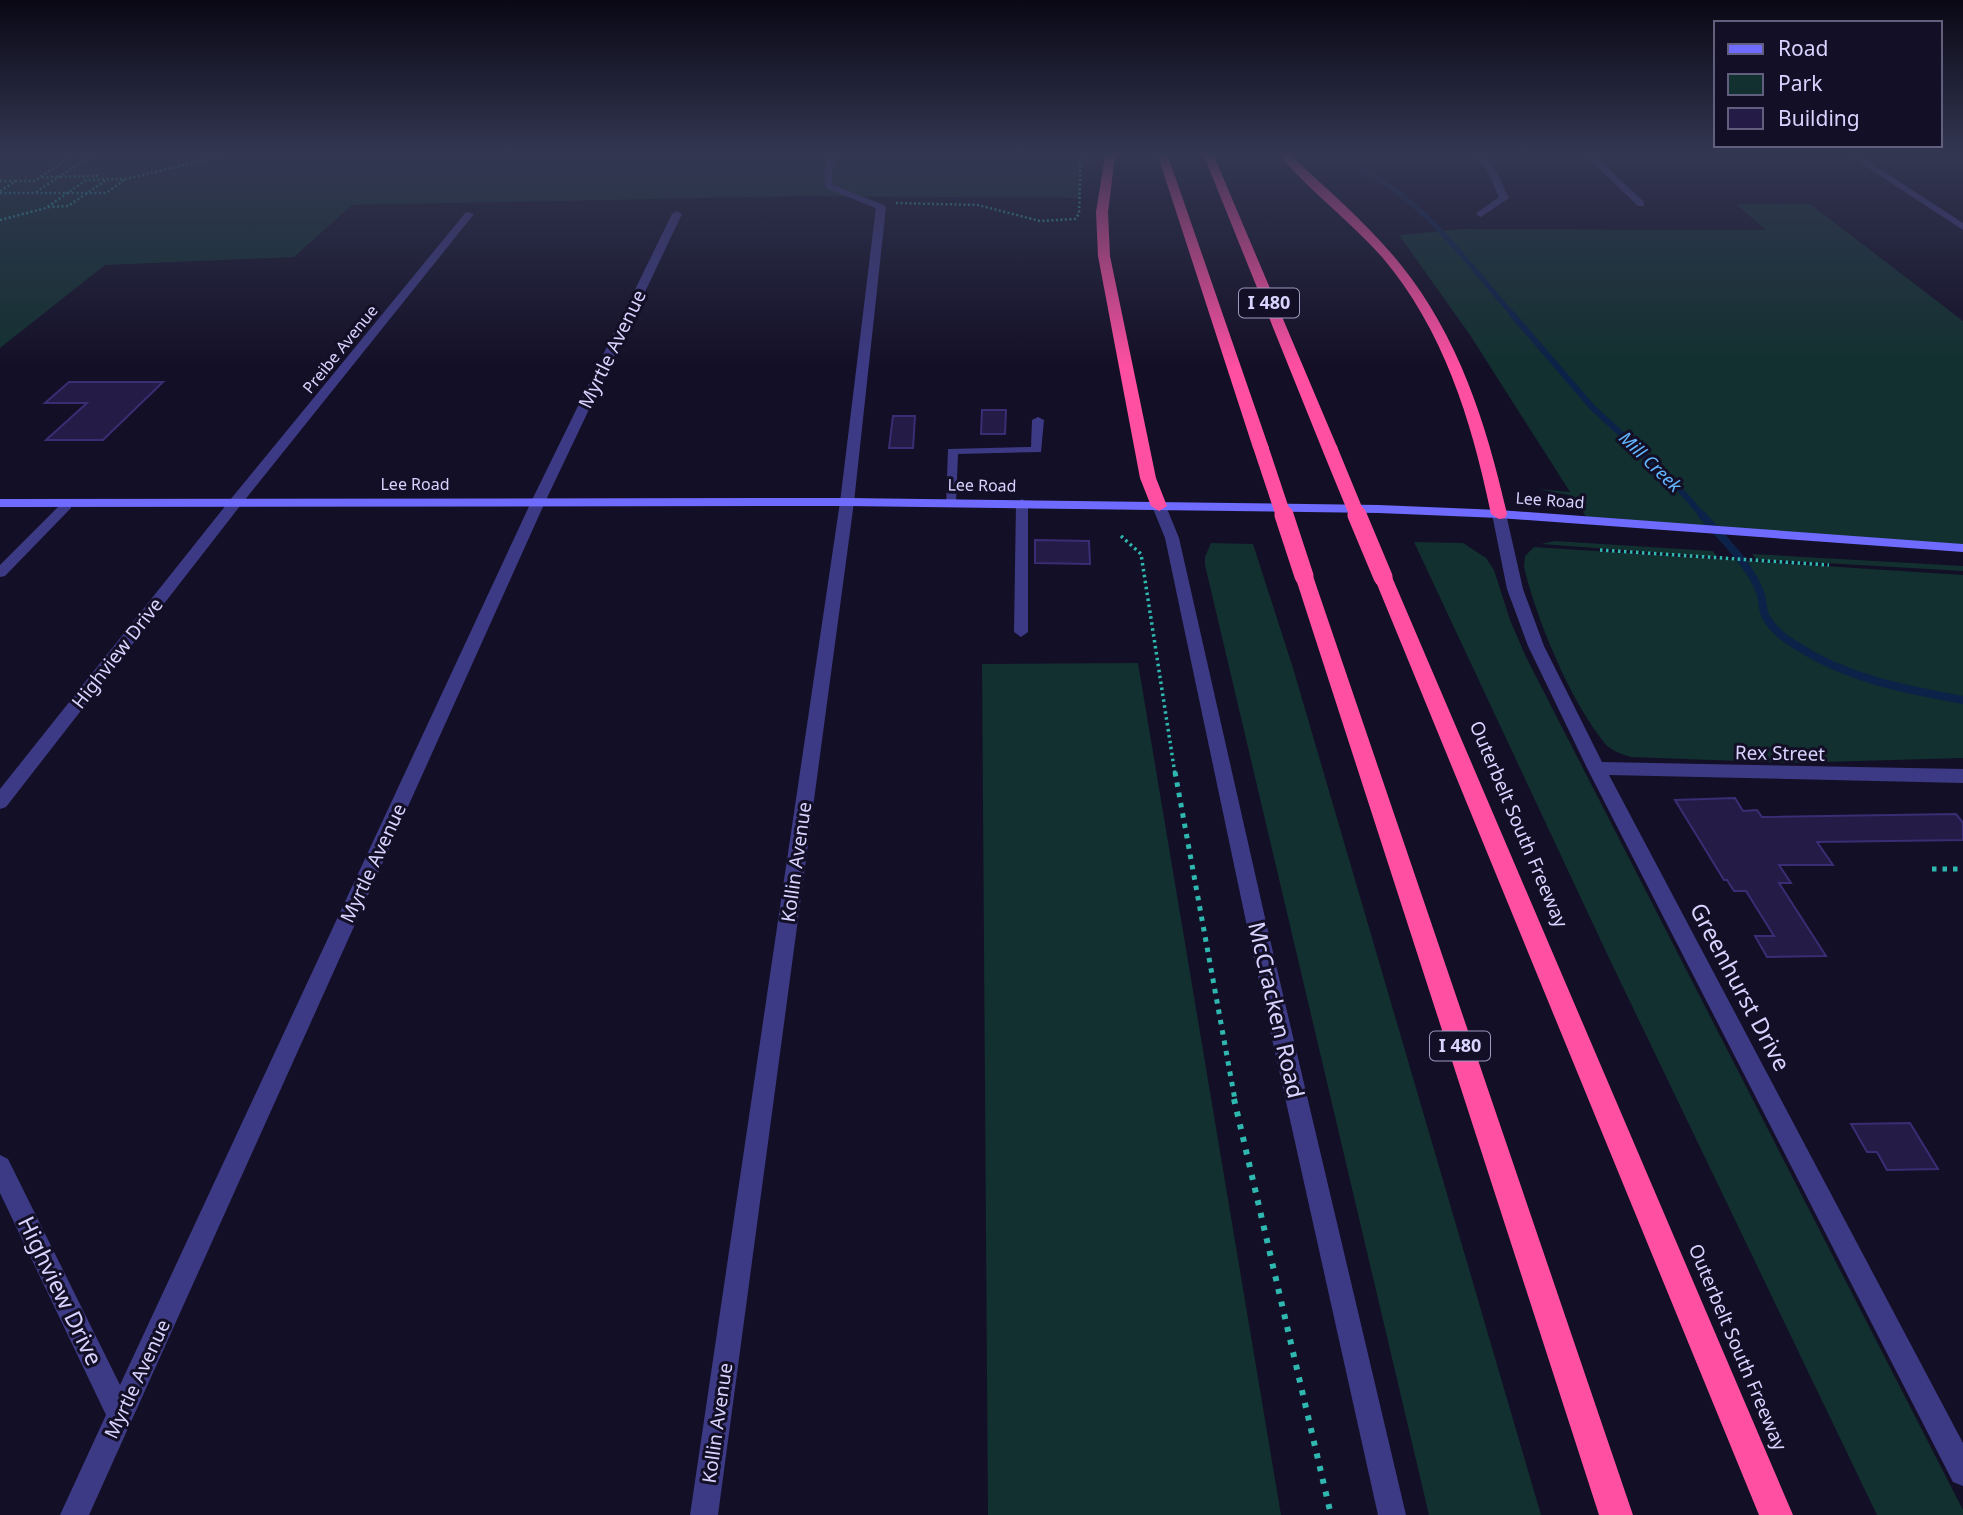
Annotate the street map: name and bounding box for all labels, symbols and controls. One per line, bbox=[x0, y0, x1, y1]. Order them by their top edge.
legend bbox=[1714, 21, 1942, 147]
text: Road bbox=[1778, 34, 1828, 62]
text: Park bbox=[1778, 69, 1823, 97]
text: Building bbox=[1778, 104, 1860, 132]
street label: Myrtle Avenue bbox=[572, 285, 652, 413]
road number: I 480 bbox=[1239, 288, 1299, 318]
street label: Preibe Avenue bbox=[297, 300, 383, 398]
water label: Mill Creek bbox=[1614, 426, 1688, 498]
street label: Lee Road bbox=[380, 473, 450, 495]
street label: Lee Road bbox=[947, 473, 1017, 497]
street label: Lee Road bbox=[1515, 487, 1585, 513]
street label: Highview Drive bbox=[65, 592, 169, 714]
street label: Outerbelt South Freeway bbox=[1464, 717, 1574, 932]
street label: Rex Street bbox=[1735, 739, 1825, 767]
street label: Myrtle Avenue bbox=[334, 799, 412, 927]
street label: Kollin Avenue bbox=[775, 800, 817, 924]
street label: Greenhurst Drive bbox=[1683, 897, 1799, 1076]
street label: McCracken Road bbox=[1241, 918, 1313, 1101]
road number: I 480 bbox=[1430, 1031, 1490, 1060]
street label: Highview Drive bbox=[11, 1211, 111, 1371]
street label: Outerbelt South Freeway bbox=[1683, 1240, 1793, 1455]
street label: Myrtle Avenue bbox=[98, 1315, 176, 1443]
street label: Kollin Avenue bbox=[696, 1361, 738, 1485]

